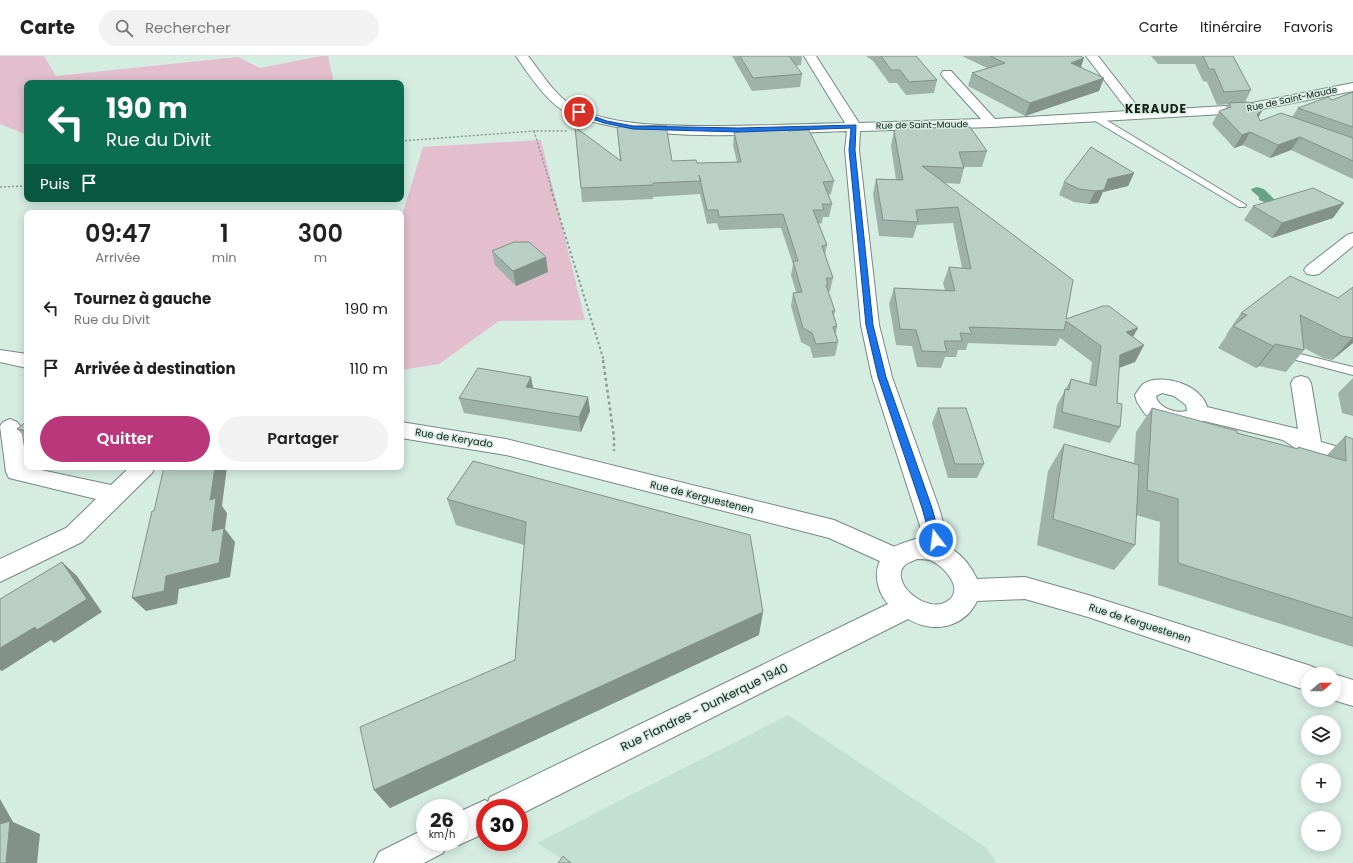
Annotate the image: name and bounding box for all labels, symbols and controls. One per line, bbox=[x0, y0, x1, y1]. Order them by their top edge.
search box bbox=[99, 10, 379, 46]
text: Carte bbox=[20, 14, 75, 41]
icon: search bbox=[113, 17, 135, 39]
text: Rechercher bbox=[145, 17, 231, 38]
text: Carte bbox=[1139, 17, 1178, 37]
text: Itinéraire bbox=[1200, 17, 1262, 37]
text: Favoris bbox=[1284, 17, 1333, 37]
street label: Rue de Saint-Maude bbox=[1246, 83, 1339, 114]
text: 190 m bbox=[106, 89, 188, 128]
pin bbox=[562, 95, 596, 129]
icon: left bbox=[40, 96, 92, 148]
district label: KERAUDE bbox=[1125, 100, 1187, 117]
icon: arrive bbox=[568, 101, 590, 123]
street label: Rue de Saint-Maude bbox=[876, 118, 969, 132]
text: Rue du Divit bbox=[106, 127, 211, 152]
icon: arrive bbox=[78, 172, 100, 194]
text: Puis bbox=[40, 173, 70, 194]
text: 09:47 bbox=[85, 217, 151, 250]
text: 1 bbox=[220, 217, 229, 250]
text: 300 bbox=[298, 217, 343, 250]
text: Arrivée bbox=[95, 248, 140, 267]
text: min bbox=[212, 248, 237, 267]
text: m bbox=[314, 248, 327, 267]
text: Tournez à gauche bbox=[74, 288, 211, 309]
icon: left bbox=[40, 297, 62, 319]
text: 190 m bbox=[345, 298, 388, 319]
text: Rue du Divit bbox=[74, 310, 150, 329]
icon: arrive bbox=[40, 357, 62, 379]
text: Arrivée à destination bbox=[74, 358, 236, 379]
text: 110 m bbox=[350, 358, 388, 379]
button: Quitter bbox=[40, 416, 210, 462]
button: Partager bbox=[218, 416, 388, 462]
street label: Rue de Keryado bbox=[414, 424, 494, 452]
street label: Rue de Kerguestenen bbox=[649, 477, 755, 517]
position arrow bbox=[915, 519, 957, 561]
street label: Rue de Kerguestenen bbox=[1087, 599, 1193, 647]
street label: Rue Flandres - Dunkerque 1940 bbox=[617, 659, 791, 755]
north arrow bbox=[1301, 667, 1341, 707]
map controls bbox=[1301, 667, 1341, 851]
button: layers bbox=[1301, 715, 1341, 755]
button: + bbox=[1301, 763, 1341, 803]
speed limit sign: 30 bbox=[476, 799, 528, 851]
text: 26 bbox=[430, 806, 454, 834]
button: − bbox=[1301, 811, 1341, 851]
text: km/h bbox=[429, 827, 455, 842]

